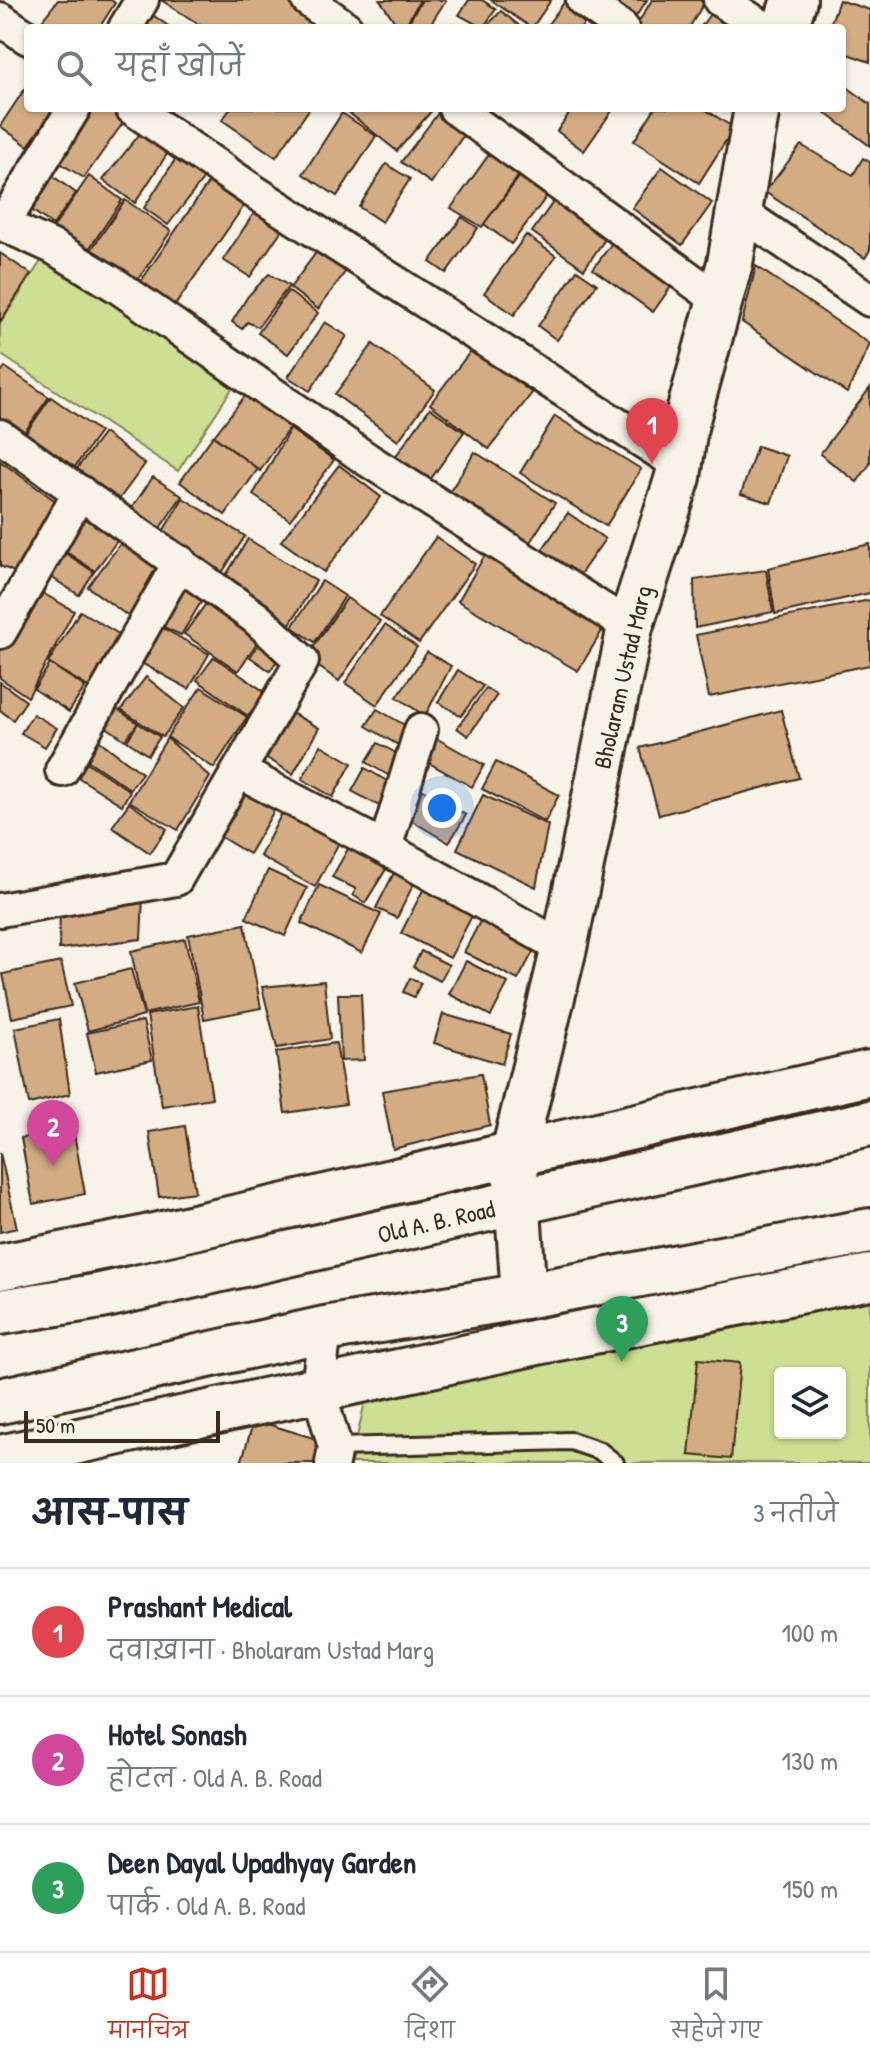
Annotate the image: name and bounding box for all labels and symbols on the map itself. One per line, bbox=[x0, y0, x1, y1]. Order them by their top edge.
pin: 1 bbox=[626, 398, 678, 464]
street label: Bholaram Ustad Marg bbox=[585, 582, 659, 772]
your location bbox=[422, 788, 462, 828]
pin: 2 bbox=[27, 1100, 79, 1166]
street label: Old A. B. Road bbox=[374, 1192, 498, 1250]
pin: 3 bbox=[596, 1296, 648, 1362]
scale bar bbox=[24, 1407, 220, 1443]

